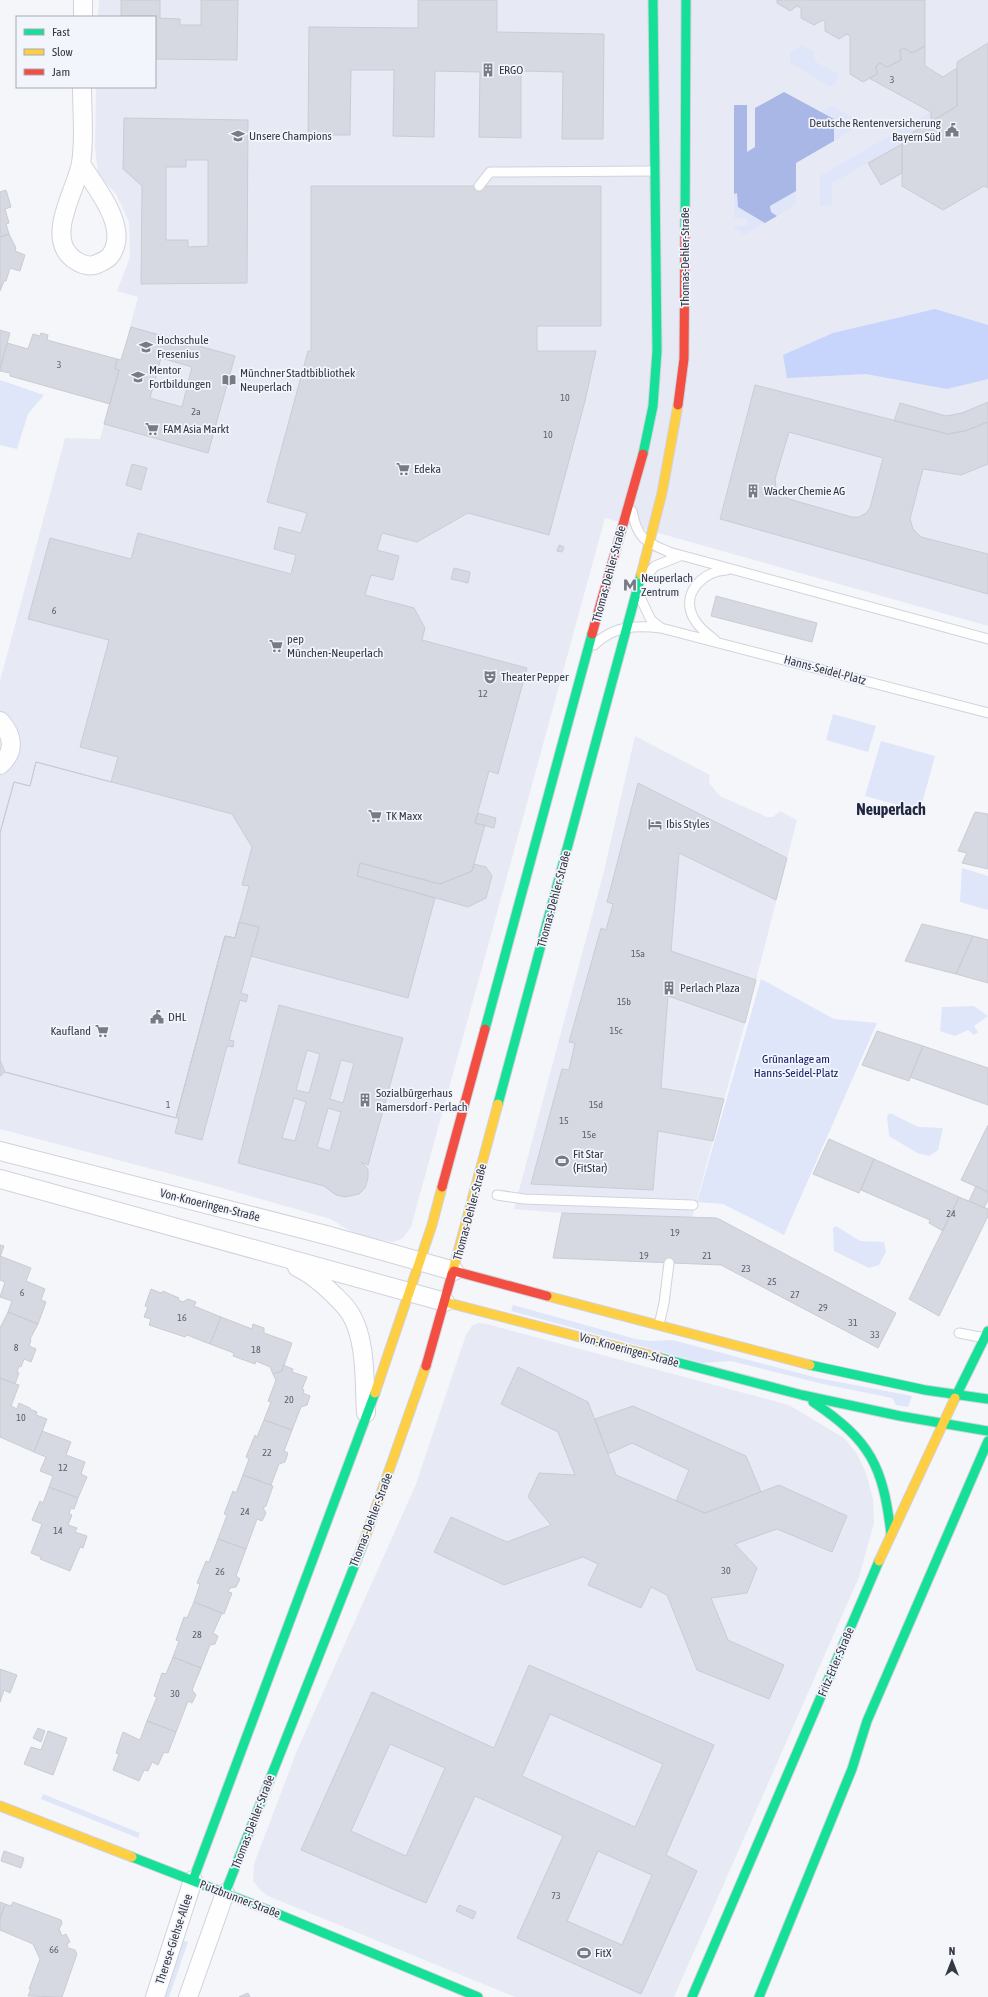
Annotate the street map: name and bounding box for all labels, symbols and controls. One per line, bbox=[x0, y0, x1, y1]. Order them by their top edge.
legend bbox=[16, 16, 156, 88]
text: Fast bbox=[52, 25, 70, 39]
text: Slow bbox=[52, 45, 73, 59]
building icon: ERGO bbox=[480, 62, 496, 78]
place label: ERGO bbox=[499, 63, 523, 77]
text: Jam bbox=[52, 65, 70, 79]
house number: 3 bbox=[890, 74, 895, 85]
place label: Deutsche Rentenversicherung Bayern Süd bbox=[809, 116, 942, 144]
public building icon: Deutsche Rentenversicherung Bayern Süd bbox=[944, 122, 960, 138]
school or university icon: Unsere Champions bbox=[230, 128, 246, 144]
place label: Unsere Champions bbox=[249, 129, 332, 143]
street label: Thomas-Dehler-Straße bbox=[678, 207, 692, 307]
place label: Hochschule Fresenius bbox=[157, 333, 209, 361]
school or university icon: Hochschule Fresenius bbox=[138, 339, 154, 355]
house number: 3 bbox=[57, 359, 62, 370]
place label: Mentor Fortbildungen bbox=[149, 363, 211, 391]
place label: Münchner Stadtbibliothek Neuperlach bbox=[240, 366, 356, 394]
school or university icon: Mentor Fortbildungen bbox=[130, 369, 146, 385]
library icon: Münchner Stadtbibliothek Neuperlach bbox=[221, 372, 237, 388]
house number: 10 bbox=[560, 392, 570, 403]
house number: 2a bbox=[191, 406, 201, 417]
supermarket icon: FAM Asia Markt bbox=[144, 421, 160, 437]
place label: FAM Asia Markt bbox=[163, 422, 230, 436]
house number: 10 bbox=[543, 429, 553, 440]
supermarket icon: Edeka bbox=[395, 461, 411, 477]
place label: Edeka bbox=[414, 462, 441, 476]
building icon: Wacker Chemie AG bbox=[745, 483, 761, 499]
place label: Wacker Chemie AG bbox=[764, 484, 845, 498]
street label: Thomas-Dehler-Straße bbox=[589, 524, 629, 624]
place label: Neuperlach Zentrum bbox=[641, 571, 693, 599]
metro station icon: Neuperlach Zentrum bbox=[622, 577, 638, 593]
house number: 6 bbox=[52, 605, 57, 616]
place label: pep München-Neuperlach bbox=[287, 632, 383, 660]
supermarket icon: pep München-Neuperlach bbox=[268, 638, 284, 654]
street label: Hanns-Seidel-Platz bbox=[782, 652, 868, 688]
theatre icon: Theater Pepper bbox=[482, 669, 498, 685]
place label: Theater Pepper bbox=[501, 670, 569, 684]
house number: 12 bbox=[478, 688, 488, 699]
district label: Neuperlach bbox=[856, 800, 926, 818]
supermarket icon: TK Maxx bbox=[367, 808, 383, 824]
place label: TK Maxx bbox=[386, 809, 422, 823]
hotel icon: Ibis Styles bbox=[647, 816, 663, 832]
place label: Ibis Styles bbox=[666, 817, 710, 831]
street label: Thomas-Dehler-Straße bbox=[534, 849, 574, 949]
house number: 15a bbox=[631, 948, 645, 959]
building icon: Perlach Plaza bbox=[661, 980, 677, 996]
place label: Perlach Plaza bbox=[680, 981, 740, 995]
house number: 15b bbox=[617, 996, 631, 1007]
public building icon: DHL bbox=[149, 1009, 165, 1025]
place label: DHL bbox=[168, 1010, 187, 1024]
supermarket icon: Kaufland bbox=[94, 1023, 110, 1039]
place label: Kaufland bbox=[50, 1024, 91, 1038]
house number: 15c bbox=[609, 1025, 623, 1036]
park label: Grünanlage am Hanns-Seidel-Platz bbox=[754, 1052, 839, 1080]
place label: Sozialbürgerhaus Ramersdorf - Perlach bbox=[376, 1086, 468, 1114]
building icon: Sozialbürgerhaus Ramersdorf - Perlach bbox=[357, 1092, 373, 1108]
house number: 1 bbox=[166, 1099, 171, 1110]
house number: 15d bbox=[589, 1099, 603, 1110]
house number: 15 bbox=[559, 1115, 569, 1126]
house number: 15e bbox=[582, 1129, 596, 1140]
place label: Fit Star (FitStar) bbox=[573, 1147, 608, 1175]
sports icon: Fit Star (FitStar) bbox=[554, 1153, 570, 1169]
street label: Thomas-Dehler-Straße bbox=[450, 1162, 490, 1262]
street label: Von-Knoeringen-Straße bbox=[159, 1186, 261, 1224]
house number: 24 bbox=[946, 1208, 956, 1219]
house number: 19 bbox=[670, 1227, 680, 1238]
house number: 19 bbox=[639, 1250, 649, 1261]
house number: 21 bbox=[702, 1250, 712, 1261]
house number: 23 bbox=[741, 1263, 751, 1274]
house number: 25 bbox=[767, 1276, 777, 1287]
house number: 6 bbox=[20, 1287, 25, 1298]
house number: 27 bbox=[790, 1289, 800, 1300]
house number: 29 bbox=[818, 1302, 828, 1313]
house number: 16 bbox=[177, 1312, 187, 1323]
house number: 31 bbox=[848, 1317, 858, 1328]
house number: 33 bbox=[870, 1329, 880, 1340]
street label: Von-Knoeringen-Straße bbox=[578, 1330, 680, 1370]
house number: 8 bbox=[14, 1342, 19, 1353]
house number: 18 bbox=[251, 1344, 261, 1355]
house number: 20 bbox=[284, 1394, 294, 1405]
house number: 10 bbox=[16, 1412, 26, 1423]
house number: 22 bbox=[262, 1447, 272, 1458]
house number: 12 bbox=[58, 1462, 68, 1473]
street label: Thomas-Dehler-Straße bbox=[347, 1471, 395, 1569]
house number: 24 bbox=[240, 1506, 250, 1517]
house number: 14 bbox=[53, 1525, 63, 1536]
house number: 30 bbox=[721, 1565, 731, 1576]
house number: 26 bbox=[215, 1566, 225, 1577]
street label: Fritz-Erler-Straße bbox=[815, 1625, 857, 1699]
house number: 28 bbox=[192, 1629, 202, 1640]
house number: 30 bbox=[170, 1688, 180, 1699]
street label: Thomas-Dehler-Straße bbox=[229, 1773, 277, 1871]
street label: Putzbrunner Straße bbox=[198, 1877, 282, 1921]
house number: 73 bbox=[551, 1890, 561, 1901]
street label: Therese-Giehse-Allee bbox=[153, 1892, 195, 1986]
north arrow bbox=[932, 1941, 972, 1981]
house number: 66 bbox=[49, 1944, 59, 1955]
sports icon: FitX bbox=[576, 1945, 592, 1961]
text: N bbox=[949, 1945, 955, 1957]
place label: FitX bbox=[595, 1946, 612, 1960]

